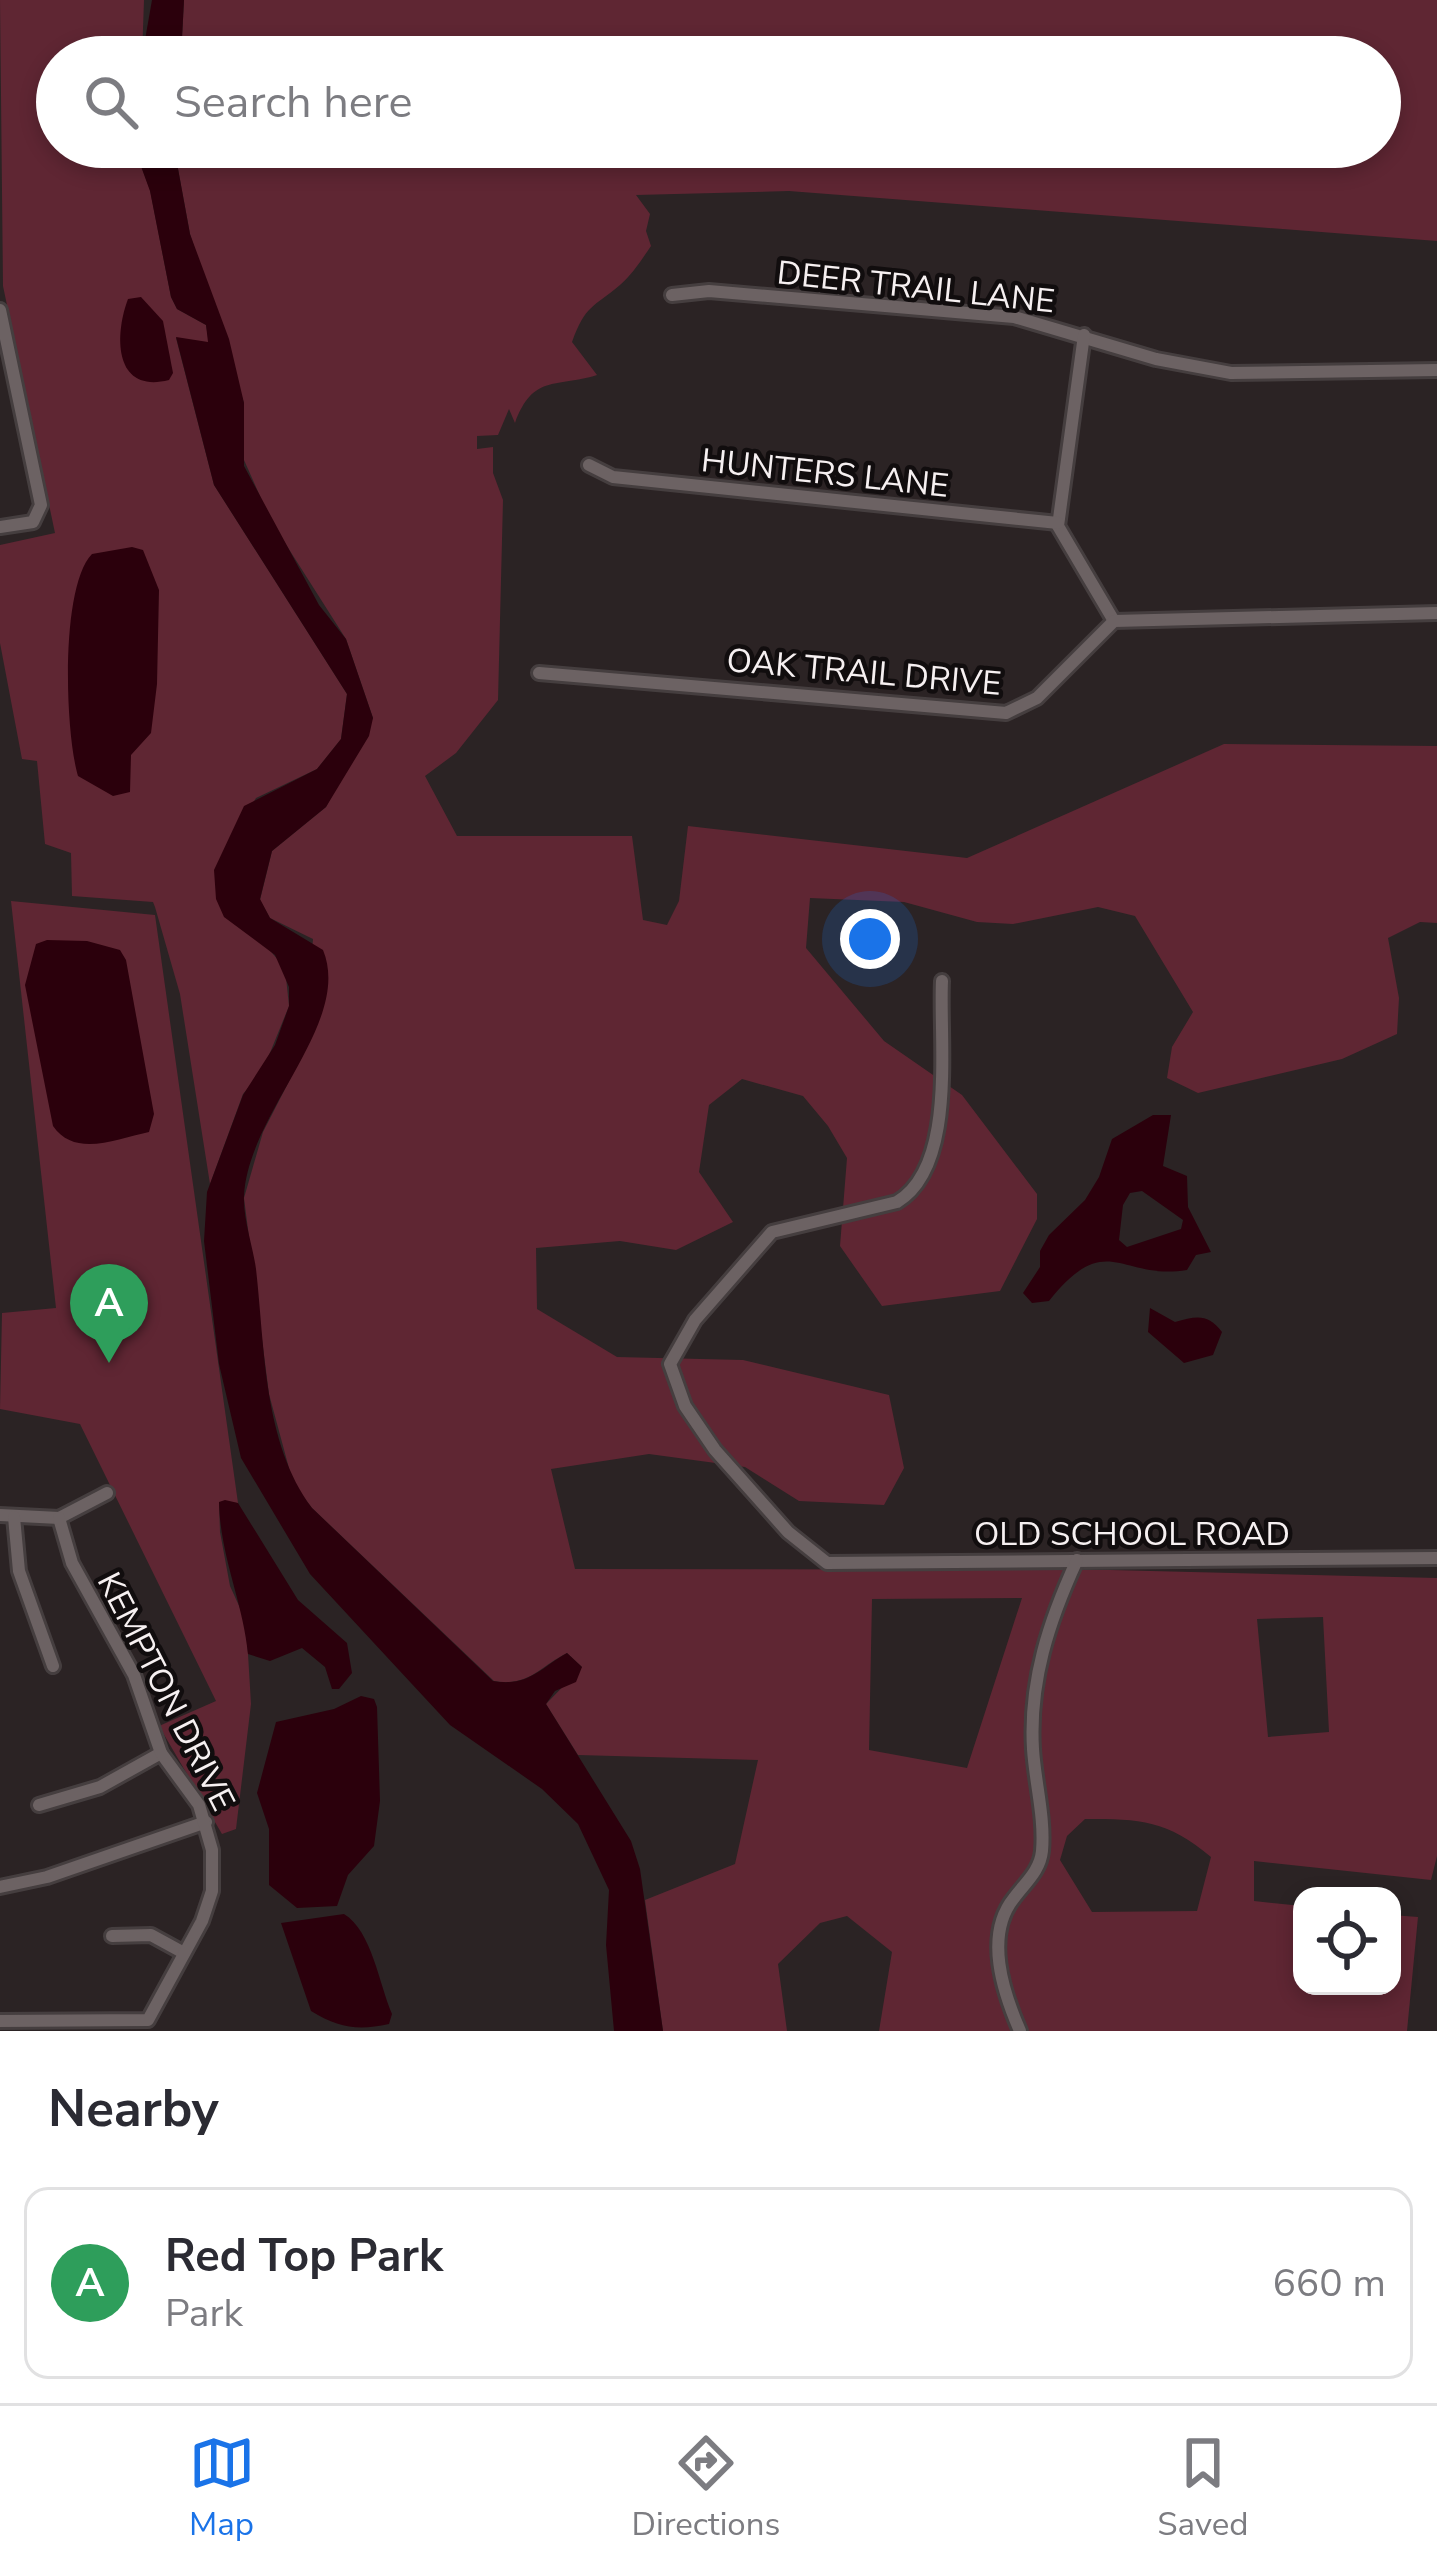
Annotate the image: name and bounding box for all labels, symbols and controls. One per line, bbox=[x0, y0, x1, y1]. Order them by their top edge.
search box bbox=[36, 36, 1401, 168]
icon: search bbox=[78, 69, 144, 135]
text: Search here bbox=[174, 72, 413, 133]
street label: DEER TRAIL LANE bbox=[775, 251, 1057, 324]
street label: HUNTERS LANE bbox=[699, 438, 951, 509]
street label: OAK TRAIL DRIVE bbox=[725, 638, 1003, 707]
your location bbox=[840, 909, 900, 969]
pin: A bbox=[70, 1264, 148, 1363]
street label: OLD SCHOOL ROAD bbox=[974, 1512, 1290, 1557]
street label: KEMPTON DRIVE bbox=[86, 1565, 245, 1819]
map controls bbox=[1293, 1887, 1401, 1995]
button: locate bbox=[1293, 1887, 1401, 1995]
text: Nearby bbox=[48, 2074, 219, 2144]
text: Red Top Park bbox=[165, 2226, 443, 2287]
text: A bbox=[75, 2257, 105, 2310]
text: 660 m bbox=[1272, 2257, 1386, 2310]
text: Park bbox=[165, 2287, 243, 2340]
tab: Map bbox=[189, 2430, 255, 2547]
tab: Directions bbox=[632, 2430, 780, 2547]
tab: Saved bbox=[1157, 2430, 1248, 2547]

